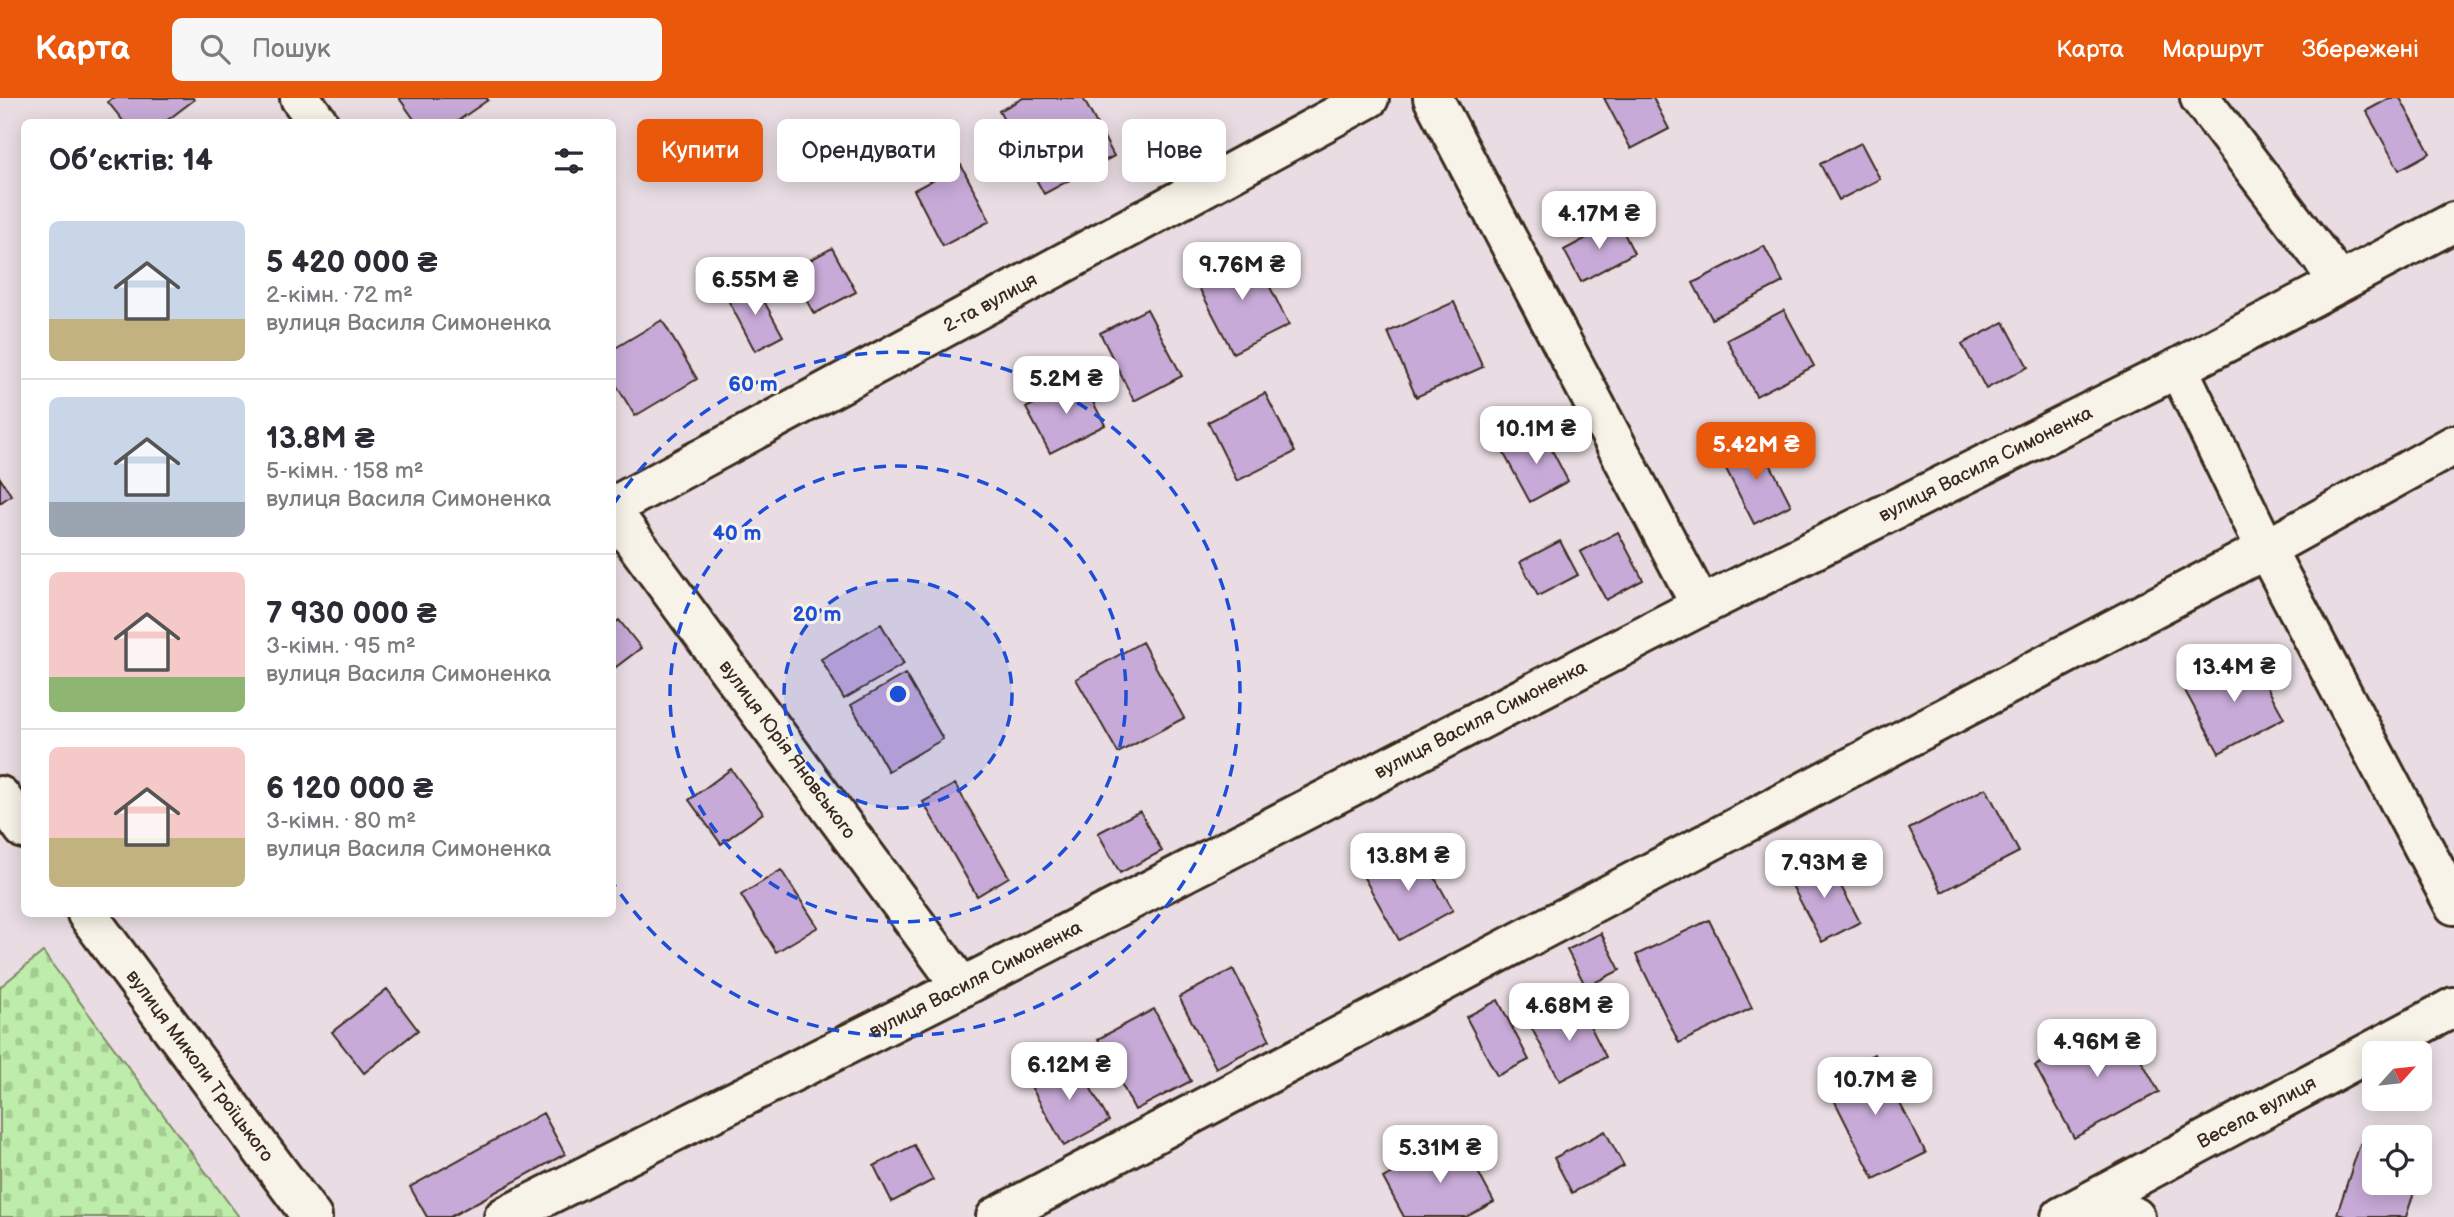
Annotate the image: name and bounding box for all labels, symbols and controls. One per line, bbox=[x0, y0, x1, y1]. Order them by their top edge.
search box bbox=[172, 18, 662, 81]
text: Карта bbox=[35, 29, 130, 69]
icon: search bbox=[196, 30, 234, 68]
text: Пошук bbox=[252, 34, 331, 65]
text: Карта bbox=[2056, 35, 2124, 64]
text: Маршрут bbox=[2162, 35, 2264, 64]
text: Збережені bbox=[2302, 35, 2419, 64]
chip: Купити bbox=[637, 119, 763, 182]
chip: Орендувати bbox=[777, 119, 960, 182]
chip: Фільтри bbox=[974, 119, 1108, 182]
chip: Нове bbox=[1122, 119, 1226, 182]
icon: filters bbox=[550, 142, 588, 180]
text: Об’єктів: 14 bbox=[49, 143, 213, 179]
pin: 4.17M ₴ bbox=[1534, 192, 1664, 251]
text: 4.17M ₴ bbox=[1558, 200, 1640, 228]
pin: 9.76M ₴ bbox=[1177, 242, 1307, 302]
text: 5 420 000 ₴ bbox=[266, 245, 437, 281]
icon: home bbox=[105, 249, 189, 333]
text: 9.76M ₴ bbox=[1199, 251, 1285, 279]
pin: 6.55M ₴ bbox=[690, 258, 820, 317]
text: 6.55M ₴ bbox=[712, 266, 798, 294]
street label: 2-га вулиця bbox=[939, 268, 1041, 337]
text: 2-кімн. · 72 m² bbox=[266, 281, 413, 309]
text: вулиця Василя Симоненка bbox=[266, 309, 551, 337]
pin: 5.2M ₴ bbox=[1009, 356, 1123, 416]
text: 5.2M ₴ bbox=[1029, 365, 1103, 393]
text: 60 m bbox=[728, 372, 778, 397]
street label: вулиця Василя Симоненка bbox=[1875, 401, 2096, 527]
pin: 10.1M ₴ bbox=[1471, 406, 1601, 466]
text: 10.1M ₴ bbox=[1496, 415, 1576, 443]
text: 13.8M ₴ bbox=[266, 421, 375, 457]
pin: 5.42M ₴ bbox=[1691, 422, 1821, 482]
icon: home bbox=[105, 425, 189, 509]
text: 5.42M ₴ bbox=[1712, 431, 1800, 459]
text: 5-кімн. · 158 m² bbox=[266, 457, 424, 485]
text: вулиця Василя Симоненка bbox=[266, 485, 551, 513]
text: 40 m bbox=[712, 521, 762, 546]
text: 7 930 000 ₴ bbox=[266, 596, 437, 632]
icon: home bbox=[105, 600, 189, 684]
text: 20 m bbox=[793, 602, 841, 627]
text: 3-кімн. · 95 m² bbox=[266, 632, 416, 660]
pin: 13.4M ₴ bbox=[2169, 644, 2299, 704]
text: 13.4M ₴ bbox=[2192, 653, 2276, 681]
street label: вулиця Василя Симоненка bbox=[1371, 655, 1591, 784]
street label: вулиця Юрія Яновського bbox=[714, 656, 861, 843]
text: вулиця Василя Симоненка bbox=[266, 660, 551, 688]
centre of rings bbox=[886, 682, 910, 706]
text: 6 120 000 ₴ bbox=[266, 771, 433, 807]
icon: home bbox=[105, 775, 189, 859]
text: 3-кімн. · 80 m² bbox=[266, 807, 416, 835]
pin: 13.8M ₴ bbox=[1343, 834, 1473, 893]
text: вулиця Василя Симоненка bbox=[266, 835, 551, 863]
pin: 7.93M ₴ bbox=[1759, 840, 1889, 900]
text: 13.8M ₴ bbox=[1366, 842, 1450, 870]
text: 7.93M ₴ bbox=[1781, 849, 1867, 877]
street label: вулиця Василя Симоненка bbox=[865, 916, 1086, 1043]
street label: вулиця Миколи Троїцького bbox=[121, 965, 278, 1166]
pin: 4.68M ₴ bbox=[1504, 984, 1634, 1043]
text: 4.68M ₴ bbox=[1525, 992, 1613, 1020]
pin: 4.96M ₴ bbox=[2032, 1020, 2162, 1079]
text: 4.96M ₴ bbox=[2053, 1028, 2141, 1056]
north arrow bbox=[2362, 1041, 2432, 1111]
map controls bbox=[2362, 1041, 2432, 1195]
pin: 6.12M ₴ bbox=[1004, 1042, 1134, 1102]
text: 6.12M ₴ bbox=[1027, 1051, 1111, 1079]
pin: 10.7M ₴ bbox=[1810, 1058, 1940, 1117]
text: 10.7M ₴ bbox=[1833, 1066, 1917, 1094]
street label: Весела вулиця bbox=[2193, 1071, 2320, 1154]
button: locate bbox=[2362, 1125, 2432, 1195]
pin: 5.31M ₴ bbox=[1375, 1126, 1505, 1185]
text: 5.31M ₴ bbox=[1399, 1134, 1481, 1162]

